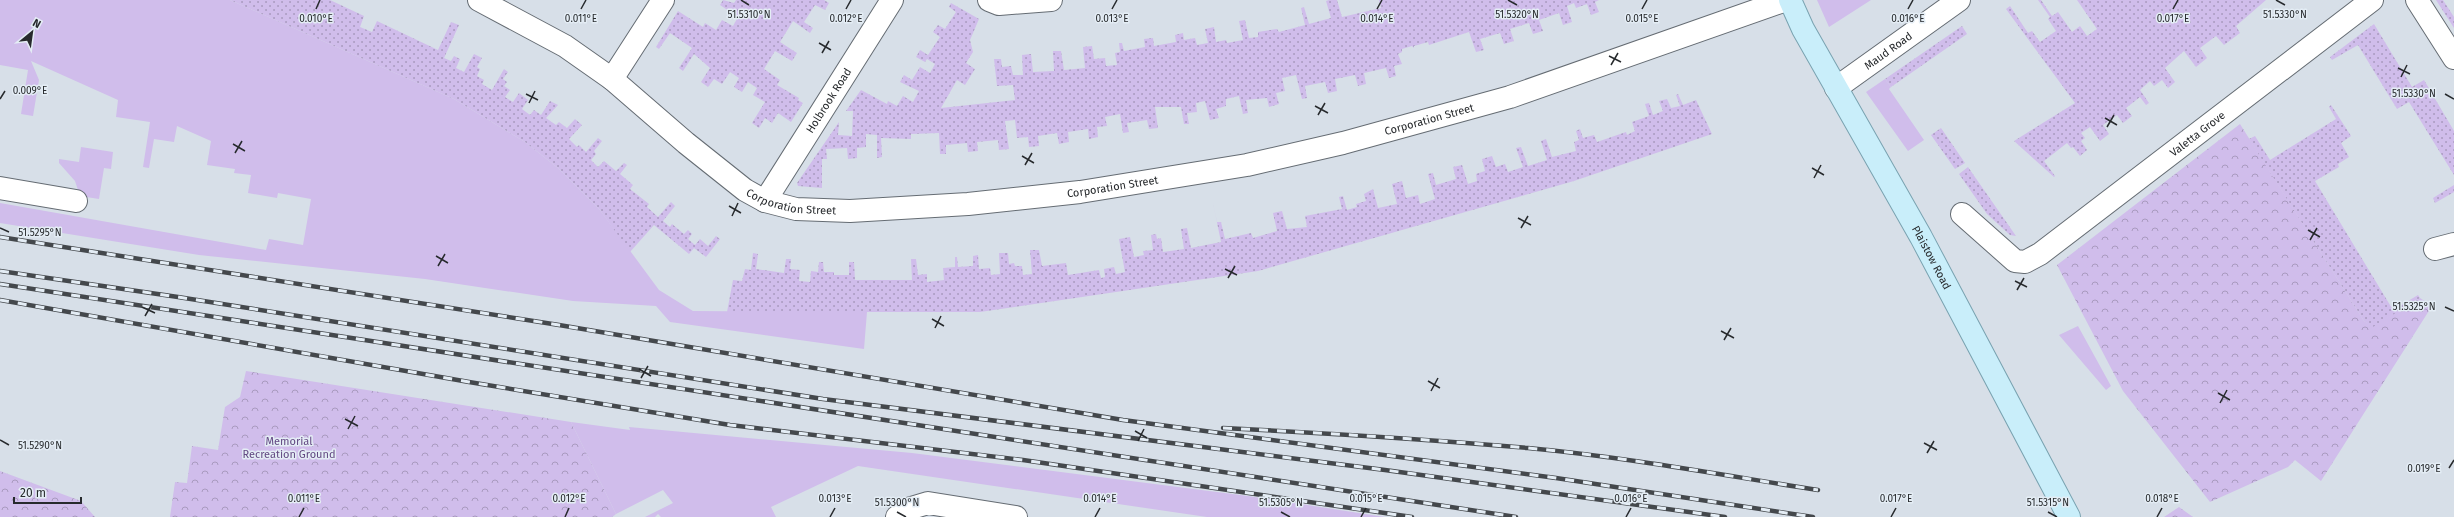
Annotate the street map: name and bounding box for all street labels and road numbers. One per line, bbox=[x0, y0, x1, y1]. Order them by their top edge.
street label: Maud Road bbox=[1862, 30, 1915, 73]
street label: Holbrook Road bbox=[804, 66, 854, 136]
street label: Corporation Street bbox=[1383, 101, 1476, 138]
street label: Valetta Grove bbox=[2167, 109, 2228, 159]
street label: Corporation Street bbox=[1066, 173, 1159, 200]
street label: Corporation Street bbox=[744, 186, 836, 217]
street label: Plaistow Road bbox=[1909, 224, 1953, 292]

